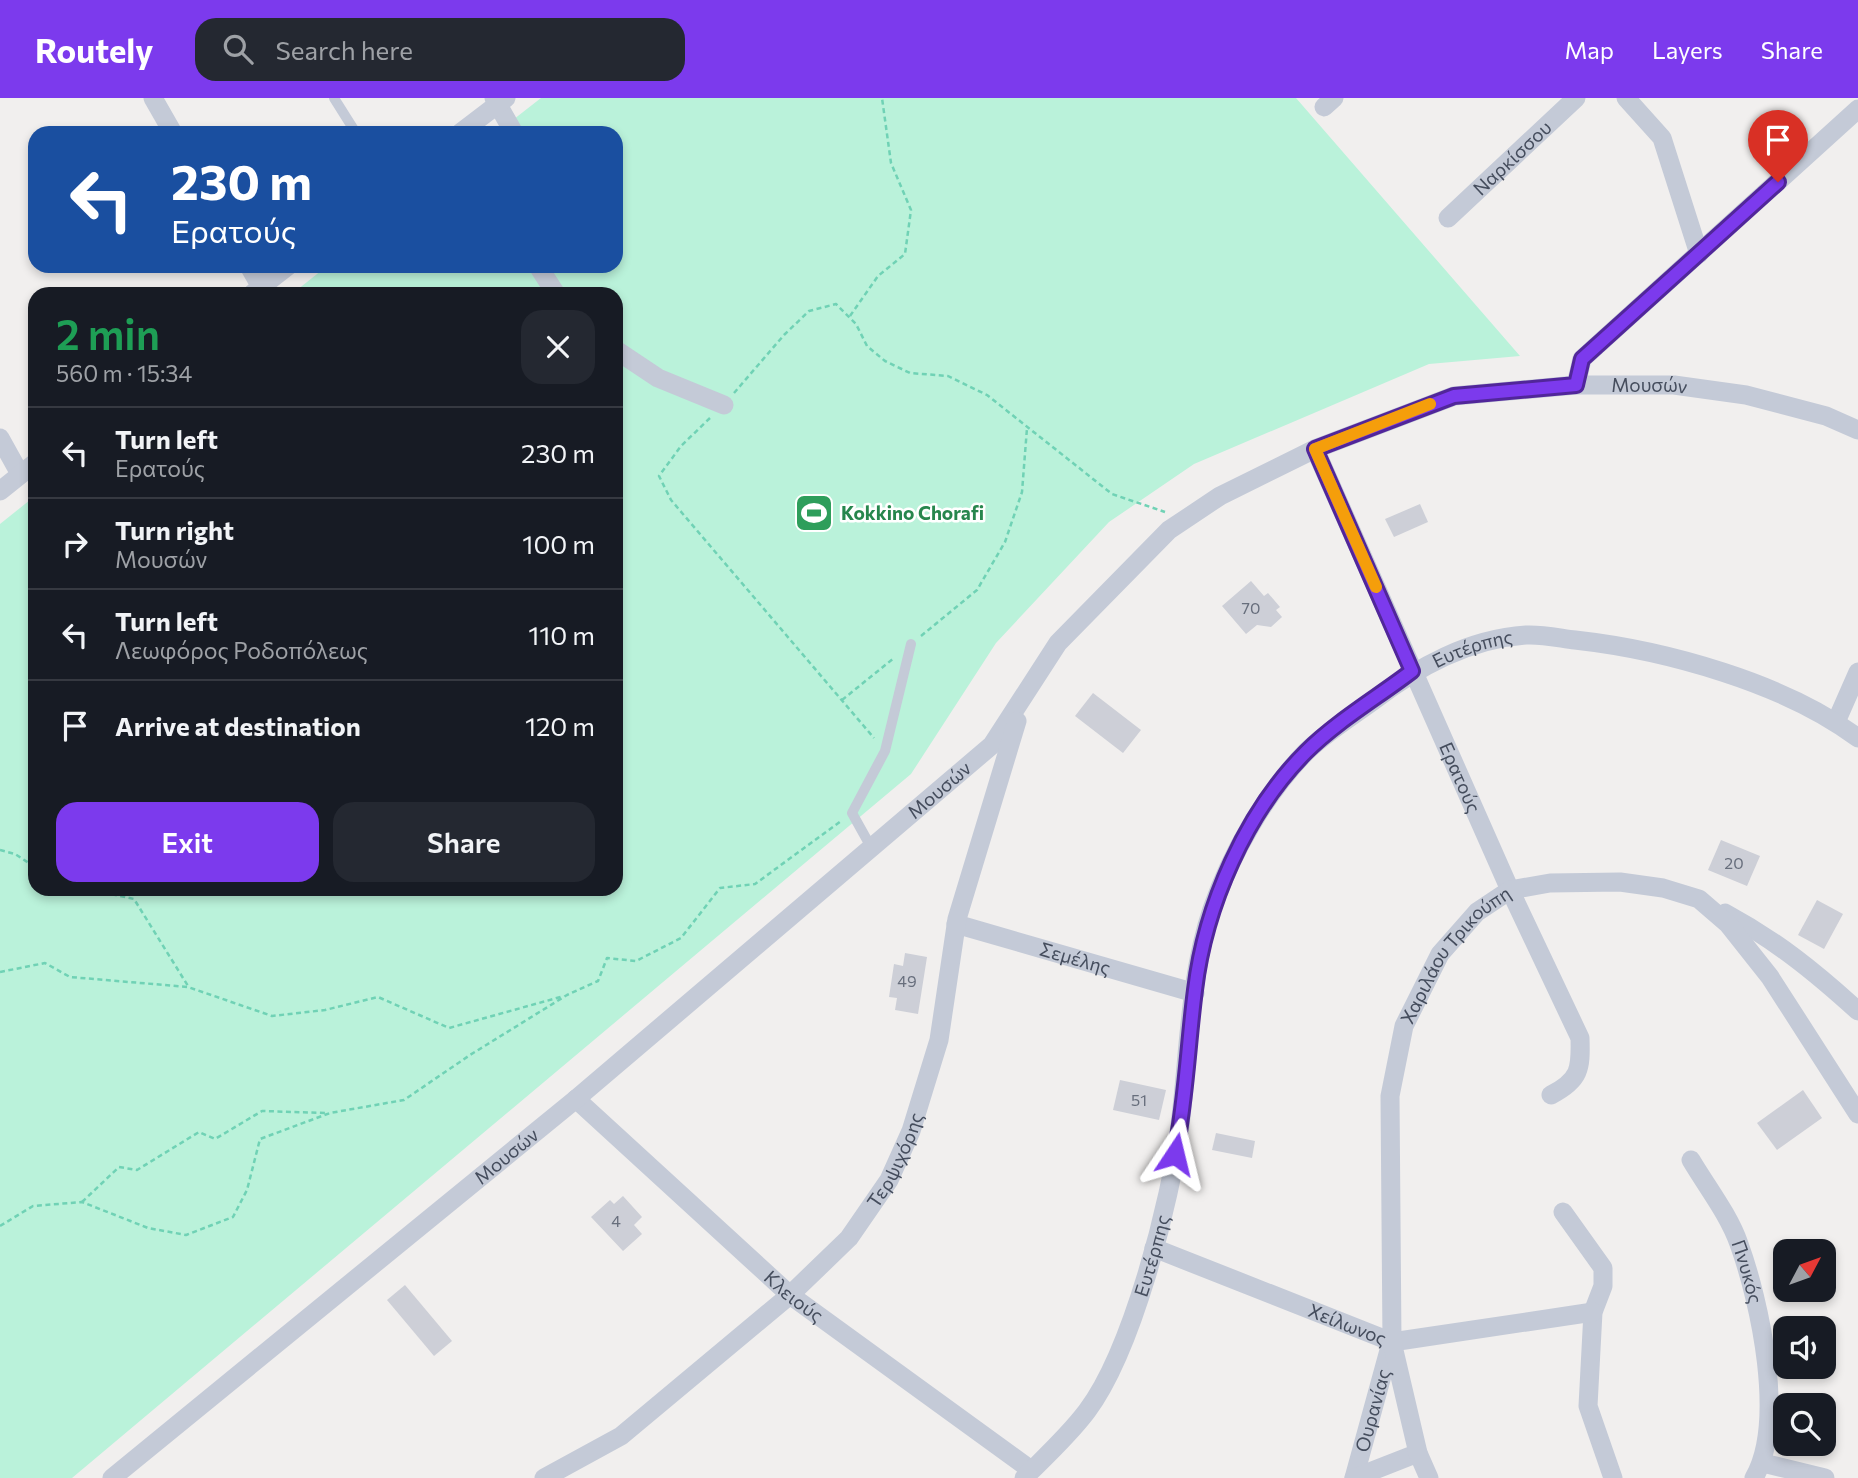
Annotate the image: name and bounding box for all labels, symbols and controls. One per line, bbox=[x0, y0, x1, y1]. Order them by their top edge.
search box bbox=[195, 18, 685, 81]
text: Routely bbox=[35, 29, 153, 70]
icon: search bbox=[219, 30, 257, 68]
text: Search here bbox=[275, 34, 413, 65]
text: Map bbox=[1565, 35, 1614, 64]
text: Layers bbox=[1652, 35, 1723, 64]
text: Share bbox=[1761, 35, 1823, 64]
pin bbox=[1748, 110, 1808, 182]
street label: Ναρκίσσου bbox=[1468, 115, 1556, 200]
icon: arrive bbox=[1759, 121, 1797, 159]
text: 230 m bbox=[171, 150, 312, 210]
icon: left bbox=[56, 154, 147, 245]
text: Ερατούς bbox=[171, 210, 297, 250]
text: 2 min bbox=[56, 307, 160, 359]
button: close bbox=[521, 310, 595, 384]
text: 560 m · 15:34 bbox=[56, 359, 192, 387]
street label: Μουσών bbox=[1611, 373, 1689, 398]
text: Turn left bbox=[115, 423, 218, 454]
icon: left bbox=[56, 434, 94, 472]
text: 230 m bbox=[521, 437, 595, 468]
text: Ερατούς bbox=[115, 454, 205, 482]
sports icon: Kokkino Chorafi bbox=[793, 492, 835, 534]
place label: Kokkino Chorafi bbox=[841, 501, 984, 524]
text: Turn right bbox=[115, 514, 234, 545]
icon: right bbox=[56, 525, 94, 563]
text: 100 m bbox=[522, 528, 595, 559]
text: Μουσών bbox=[115, 545, 207, 573]
house number: 70 bbox=[1242, 598, 1260, 617]
text: Turn left bbox=[115, 605, 218, 636]
icon: left bbox=[56, 616, 94, 654]
text: 110 m bbox=[528, 619, 595, 650]
street label: Ευτέρπης bbox=[1428, 624, 1514, 672]
text: Λεωφόρος Ροδοπόλεως bbox=[115, 636, 368, 664]
icon: arrive bbox=[56, 707, 94, 745]
text: Arrive at destination bbox=[115, 710, 361, 741]
text: 120 m bbox=[525, 710, 595, 741]
street label: Ερατούς bbox=[1435, 738, 1486, 816]
street label: Μουσών bbox=[902, 756, 976, 823]
button: Exit bbox=[56, 802, 319, 882]
button: Share bbox=[333, 802, 595, 882]
house number: 20 bbox=[1724, 853, 1744, 872]
street label: Χαριλάου Τρικούπη bbox=[1395, 881, 1515, 1027]
street label: Σεμέλης bbox=[1037, 937, 1113, 979]
house number: 49 bbox=[897, 971, 917, 990]
house number: 51 bbox=[1131, 1090, 1147, 1109]
street label: Τερψιχόρης bbox=[862, 1110, 927, 1212]
position arrow bbox=[1138, 1117, 1212, 1191]
street label: Μουσών bbox=[469, 1122, 543, 1189]
house number: 4 bbox=[611, 1211, 621, 1230]
street label: Ευτέρπης bbox=[1129, 1212, 1174, 1299]
street label: Πνυκός bbox=[1727, 1237, 1768, 1306]
north arrow bbox=[1773, 1239, 1836, 1302]
map controls bbox=[1773, 1239, 1836, 1456]
street label: Κλειούς bbox=[760, 1265, 828, 1327]
street label: Χείλωνος bbox=[1305, 1298, 1390, 1350]
button: sound bbox=[1773, 1316, 1836, 1379]
street label: Ουρανίας bbox=[1350, 1366, 1394, 1455]
button: search bbox=[1773, 1393, 1836, 1456]

